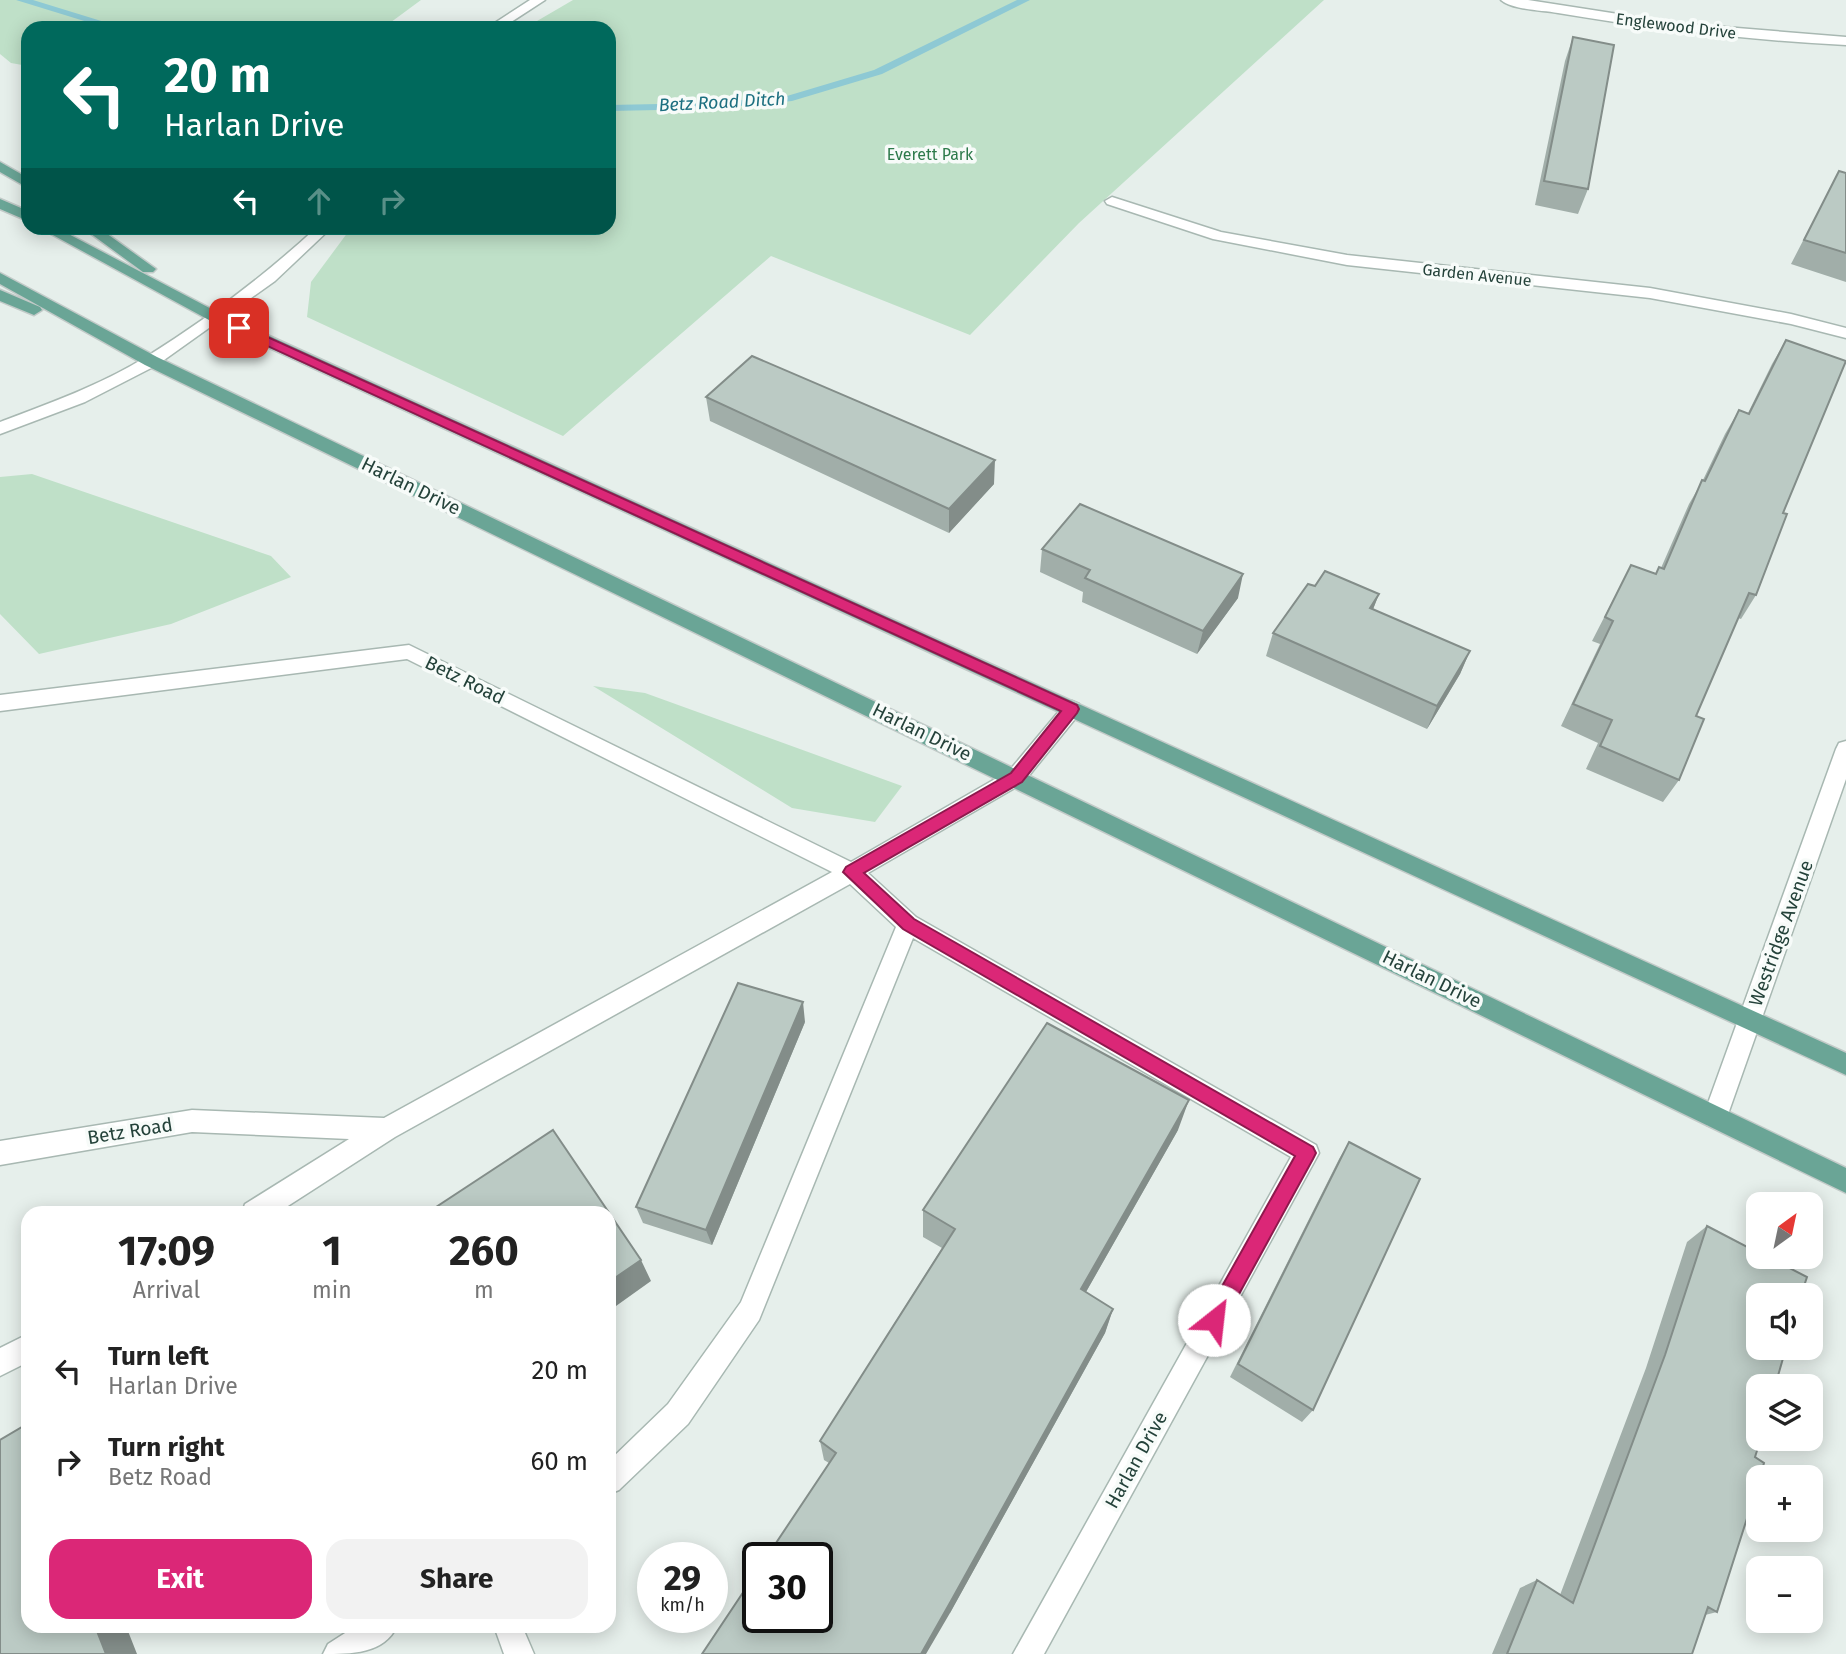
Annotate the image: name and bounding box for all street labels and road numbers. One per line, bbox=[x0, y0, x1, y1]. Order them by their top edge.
street label: Englewood Drive bbox=[1615, 9, 1737, 43]
street label: Garden Avenue bbox=[1422, 260, 1532, 290]
street label: Harlan Drive bbox=[358, 452, 464, 520]
street label: Betz Road bbox=[421, 651, 509, 709]
street label: Harlan Drive bbox=[869, 698, 975, 766]
street label: Westridge Avenue bbox=[1744, 857, 1818, 1009]
street label: Harlan Drive bbox=[1379, 945, 1485, 1013]
street label: Betz Road bbox=[86, 1113, 174, 1149]
street label: Harlan Drive bbox=[1100, 1408, 1172, 1512]

